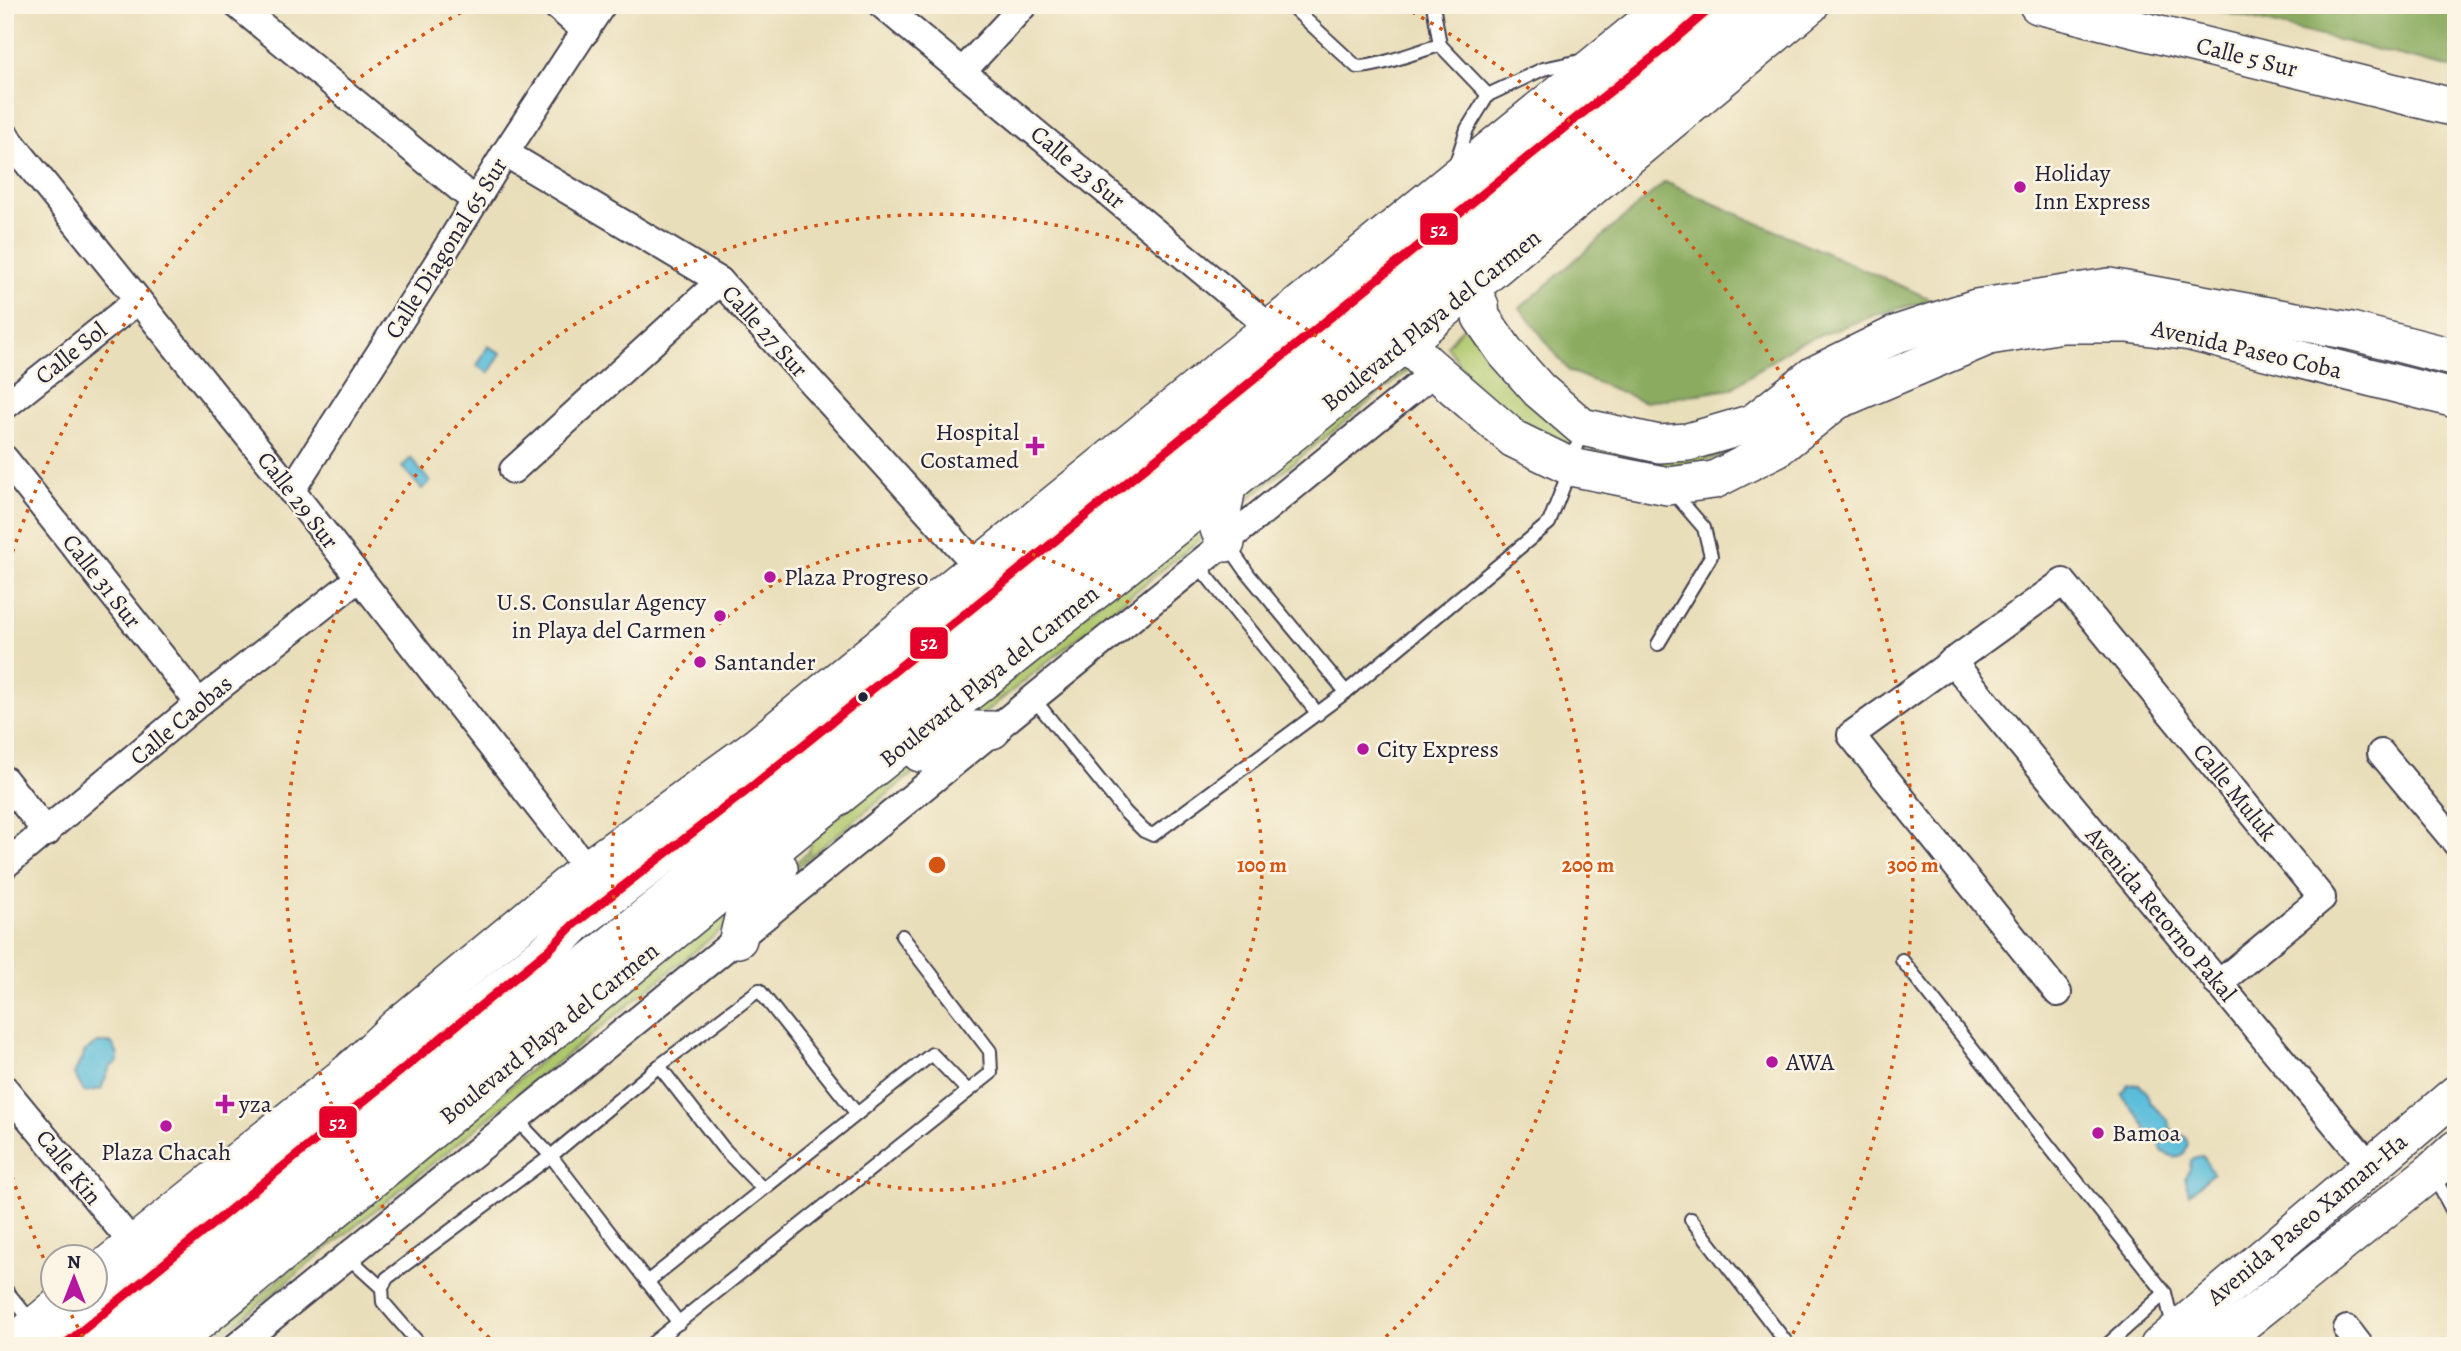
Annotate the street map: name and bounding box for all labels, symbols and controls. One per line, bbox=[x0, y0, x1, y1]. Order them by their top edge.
street label: Calle 5 Sur bbox=[2193, 29, 2301, 85]
street label: Calle 23 Sur bbox=[1024, 118, 1132, 216]
street label: Calle Diagonal 65 Sur bbox=[377, 151, 515, 345]
place label: Holiday Inn Express bbox=[2034, 157, 2151, 217]
marker: Holiday Inn Express bbox=[2012, 179, 2028, 195]
line badge: 52 bbox=[1419, 212, 1459, 246]
text: 52 bbox=[1430, 217, 1448, 243]
street label: Boulevard Playa del Carmen bbox=[1315, 222, 1547, 418]
street label: Calle 27 Sur bbox=[715, 278, 815, 384]
street label: Avenida Paseo Coba bbox=[2148, 311, 2346, 387]
street label: Calle Sol bbox=[28, 314, 114, 392]
place label: Hospital Costamed bbox=[920, 416, 1019, 476]
marker: Hospital Costamed bbox=[1025, 436, 1045, 456]
street label: Calle 29 Sur bbox=[250, 445, 346, 555]
street label: Calle 31 Sur bbox=[55, 527, 149, 635]
place label: Plaza Progreso bbox=[784, 561, 929, 593]
marker: Plaza Progreso bbox=[762, 569, 778, 585]
street label: Boulevard Playa del Carmen bbox=[873, 578, 1105, 774]
place label: U.S. Consular Agency in Playa del Carmen bbox=[497, 586, 706, 646]
marker: U.S. Consular Agency in Playa del Carmen bbox=[712, 608, 728, 624]
line badge: 52 bbox=[909, 626, 949, 660]
text: 52 bbox=[920, 630, 938, 656]
place label: Santander bbox=[714, 646, 816, 678]
marker: Santander bbox=[692, 654, 708, 670]
street label: Calle Caobas bbox=[123, 668, 239, 772]
unlabelled marker bbox=[856, 690, 870, 704]
place label: City Express bbox=[1377, 733, 1499, 765]
street label: Calle Muluk bbox=[2186, 736, 2284, 848]
marker: City Express bbox=[1355, 741, 1371, 757]
street label: Avenida Retorno Pakal bbox=[2078, 819, 2244, 1008]
text: 100 m bbox=[1237, 851, 1287, 879]
text: 200 m bbox=[1562, 851, 1615, 879]
text: 300 m bbox=[1887, 851, 1939, 879]
centre of rings bbox=[925, 853, 949, 877]
street label: Boulevard Playa del Carmen bbox=[433, 935, 665, 1131]
place label: AWA bbox=[1785, 1046, 1835, 1078]
marker: AWA bbox=[1764, 1054, 1780, 1070]
place label: yza bbox=[238, 1088, 273, 1120]
marker: yza bbox=[217, 1096, 233, 1112]
line badge: 52 bbox=[318, 1105, 358, 1139]
text: 52 bbox=[329, 1110, 347, 1136]
place label: Bamoa bbox=[2112, 1117, 2181, 1149]
marker: Plaza Chacah bbox=[158, 1118, 174, 1134]
street label: Calle Kin bbox=[29, 1123, 109, 1211]
marker: Bamoa bbox=[2090, 1125, 2106, 1141]
street label: Avenida Paseo Xaman-Ha bbox=[2199, 1125, 2415, 1313]
place label: Plaza Chacah bbox=[101, 1136, 231, 1168]
north arrow bbox=[38, 1242, 108, 1312]
text: N bbox=[67, 1249, 81, 1275]

